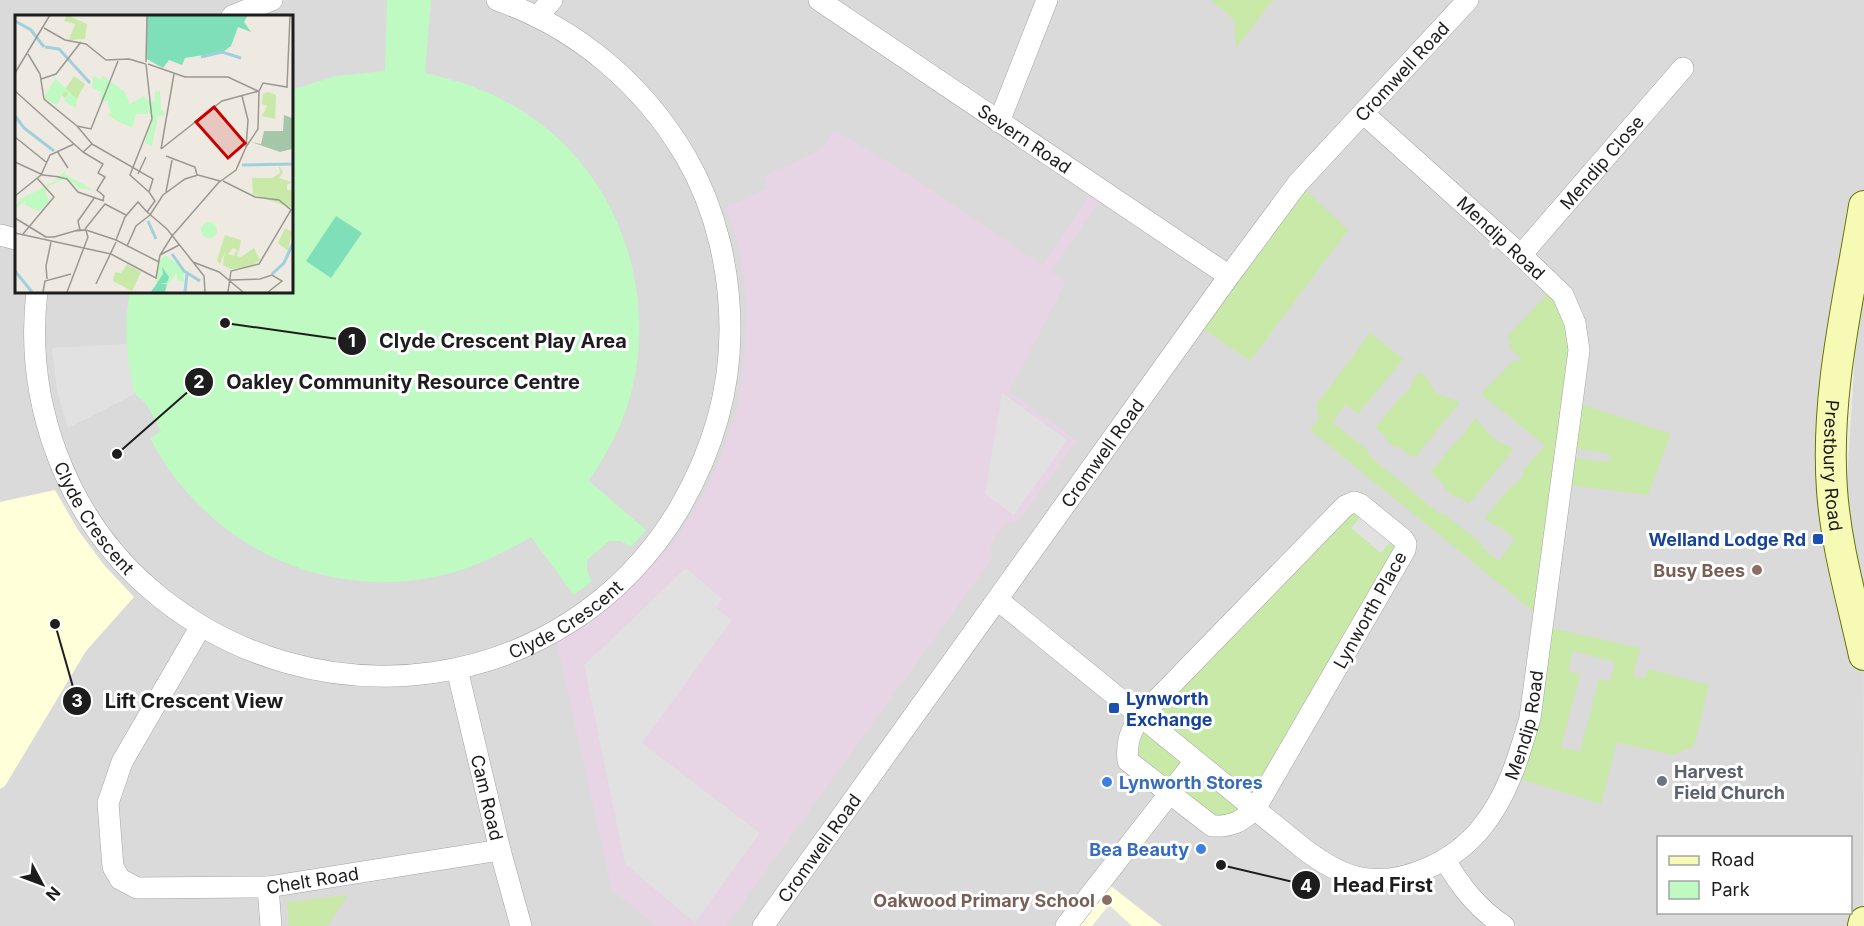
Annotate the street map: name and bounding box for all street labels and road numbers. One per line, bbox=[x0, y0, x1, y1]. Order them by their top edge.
street label: Cromwell Road bbox=[1350, 17, 1453, 125]
street label: Severn Road bbox=[974, 100, 1075, 177]
street label: Mendip Close bbox=[1555, 111, 1648, 213]
street label: Mendip Road bbox=[1453, 192, 1549, 284]
street label: Cromwell Road bbox=[1056, 395, 1148, 511]
street label: Prestbury Road bbox=[1820, 399, 1847, 532]
street label: Clyde Crescent bbox=[50, 458, 139, 579]
street label: Lynworth Place bbox=[1329, 548, 1411, 672]
street label: Clyde Crescent bbox=[505, 576, 627, 663]
street label: Mendip Road bbox=[1500, 669, 1547, 783]
street label: Cam Road bbox=[467, 752, 508, 842]
street label: Cromwell Road bbox=[773, 790, 865, 906]
street label: Chelt Road bbox=[265, 862, 360, 898]

